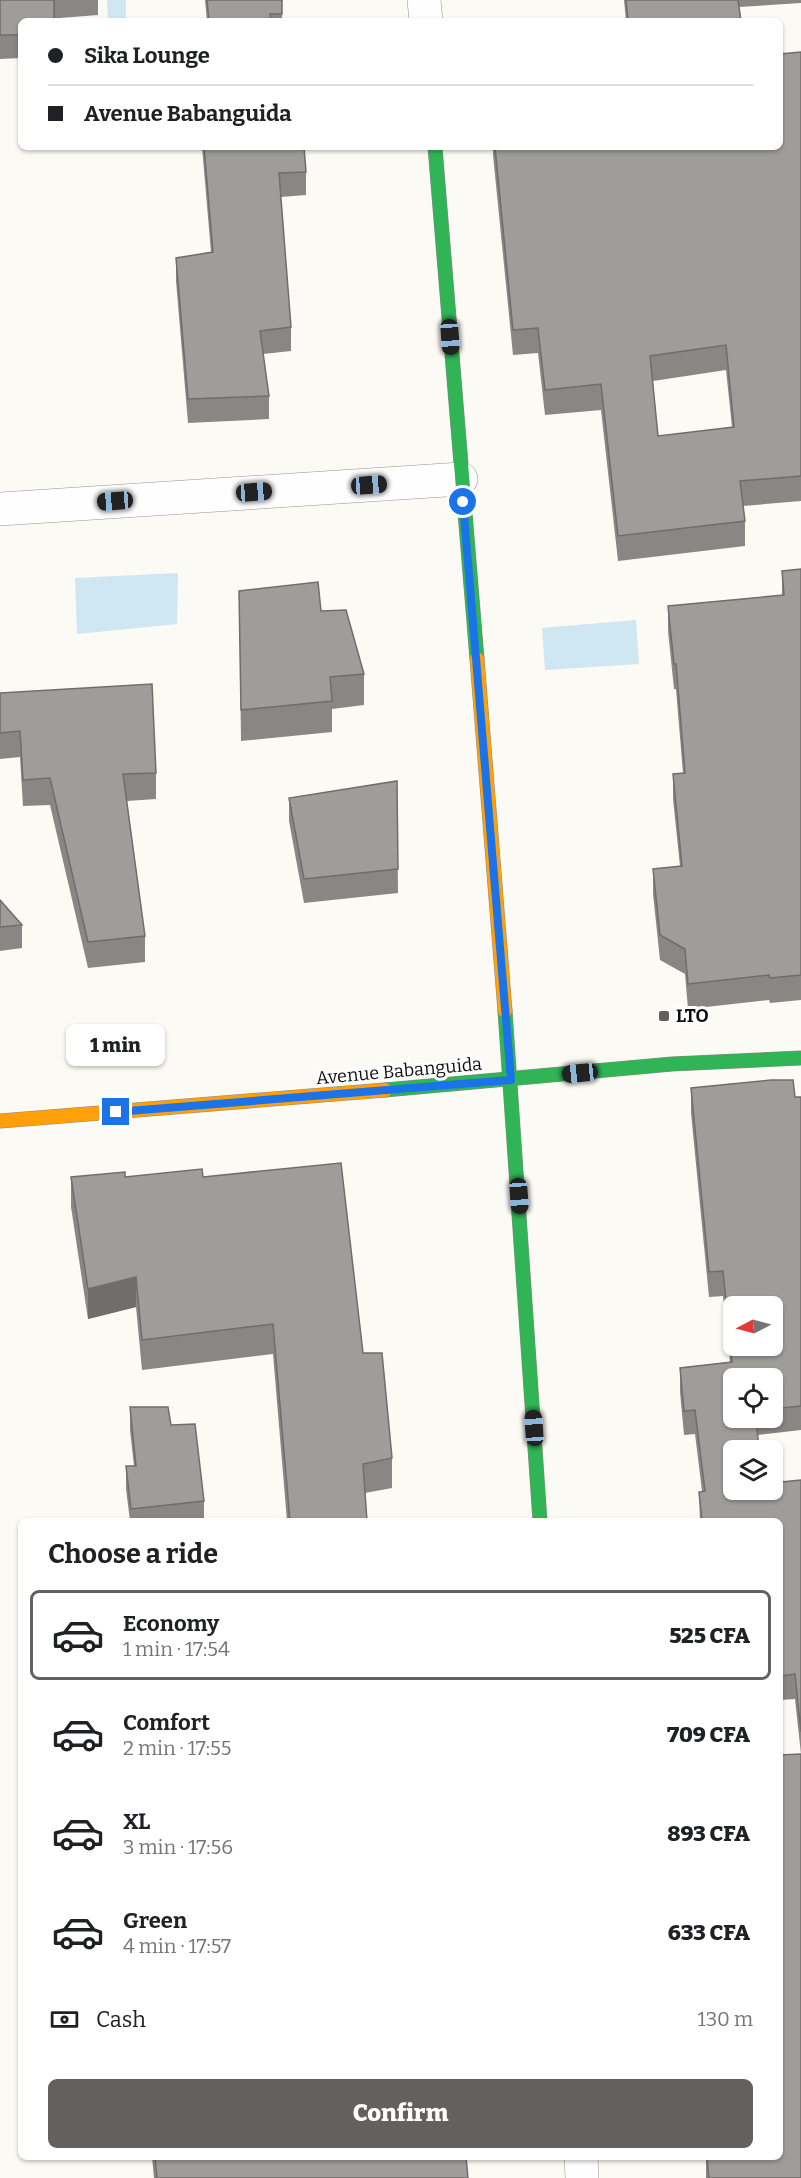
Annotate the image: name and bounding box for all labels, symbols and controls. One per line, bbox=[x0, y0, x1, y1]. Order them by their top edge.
text: Sika Lounge bbox=[84, 42, 210, 69]
text: Avenue Babanguida bbox=[84, 100, 292, 127]
car bbox=[440, 318, 460, 356]
car bbox=[350, 475, 388, 495]
car bbox=[235, 482, 273, 502]
route start bbox=[449, 488, 476, 515]
car bbox=[96, 491, 134, 511]
place label: LTO bbox=[676, 1005, 709, 1027]
marker: LTO bbox=[657, 1009, 671, 1023]
callout: 1 min bbox=[66, 1025, 166, 1067]
text: 1 min bbox=[90, 1033, 141, 1057]
street label: Avenue Babanguida bbox=[315, 1053, 483, 1089]
car bbox=[561, 1062, 599, 1084]
route end bbox=[102, 1098, 129, 1125]
car bbox=[509, 1177, 529, 1215]
north arrow bbox=[723, 1296, 783, 1356]
map controls bbox=[723, 1296, 783, 1500]
button: locate bbox=[723, 1368, 783, 1428]
car bbox=[524, 1409, 544, 1447]
button: layers bbox=[723, 1440, 783, 1500]
text: Choose a ride bbox=[48, 1538, 218, 1570]
icon: car bbox=[51, 1608, 105, 1662]
text: Economy bbox=[123, 1610, 219, 1637]
text: 525 CFA bbox=[669, 1622, 750, 1649]
text: 1 min · 17:54 bbox=[123, 1637, 230, 1661]
icon: car bbox=[51, 1707, 105, 1761]
text: Comfort bbox=[123, 1709, 210, 1736]
text: 709 CFA bbox=[667, 1721, 750, 1748]
text: 2 min · 17:55 bbox=[123, 1736, 231, 1760]
icon: car bbox=[51, 1806, 105, 1860]
text: XL bbox=[123, 1808, 150, 1835]
text: 893 CFA bbox=[667, 1820, 750, 1847]
text: 3 min · 17:56 bbox=[123, 1835, 233, 1859]
icon: car bbox=[51, 1905, 105, 1959]
text: Green bbox=[123, 1907, 187, 1934]
text: 633 CFA bbox=[668, 1919, 750, 1946]
text: 4 min · 17:57 bbox=[123, 1934, 231, 1958]
icon: cash bbox=[48, 2003, 81, 2036]
text: Cash bbox=[96, 2006, 146, 2033]
text: 130 m bbox=[698, 2007, 753, 2031]
button: Confirm bbox=[48, 2079, 753, 2148]

